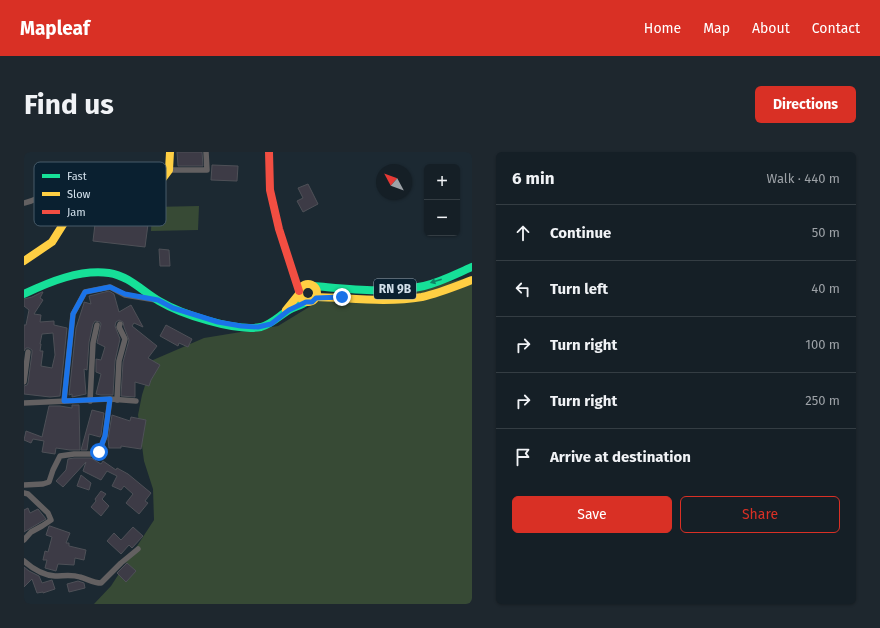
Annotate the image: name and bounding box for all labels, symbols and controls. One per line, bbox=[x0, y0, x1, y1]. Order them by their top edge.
text: Mapleaf bbox=[20, 17, 90, 40]
text: Home bbox=[644, 20, 681, 37]
text: Map bbox=[703, 20, 730, 37]
text: About bbox=[752, 20, 790, 37]
text: Contact bbox=[812, 20, 860, 37]
button: Directions bbox=[755, 86, 856, 123]
text: Find us bbox=[24, 88, 114, 121]
legend bbox=[34, 162, 166, 226]
north arrow bbox=[376, 164, 412, 200]
map controls bbox=[424, 164, 460, 236]
button: + bbox=[424, 164, 460, 200]
text: 6 min bbox=[512, 168, 555, 189]
text: Fast bbox=[67, 170, 87, 183]
text: Walk · 440 m bbox=[767, 171, 840, 186]
text: Slow bbox=[67, 188, 91, 201]
button: − bbox=[424, 200, 460, 236]
text: Jam bbox=[67, 206, 86, 219]
icon: ahead bbox=[512, 222, 534, 244]
text: Continue bbox=[550, 224, 611, 242]
text: 50 m bbox=[812, 225, 840, 240]
icon: left bbox=[512, 278, 534, 300]
road number: RN 9B bbox=[374, 279, 416, 299]
one-way arrow bbox=[429, 279, 441, 285]
text: Turn left bbox=[550, 280, 608, 298]
text: 40 m bbox=[811, 281, 840, 296]
route end bbox=[333, 288, 351, 306]
icon: right bbox=[512, 334, 534, 356]
text: Turn right bbox=[550, 336, 617, 354]
text: 100 m bbox=[805, 337, 840, 352]
icon: right bbox=[512, 390, 534, 412]
text: Turn right bbox=[550, 392, 617, 410]
text: 250 m bbox=[805, 393, 840, 408]
route start bbox=[90, 443, 108, 461]
icon: arrive bbox=[512, 446, 534, 468]
text: Arrive at destination bbox=[550, 448, 691, 466]
button: Save bbox=[512, 496, 672, 533]
button: Share bbox=[680, 496, 840, 533]

